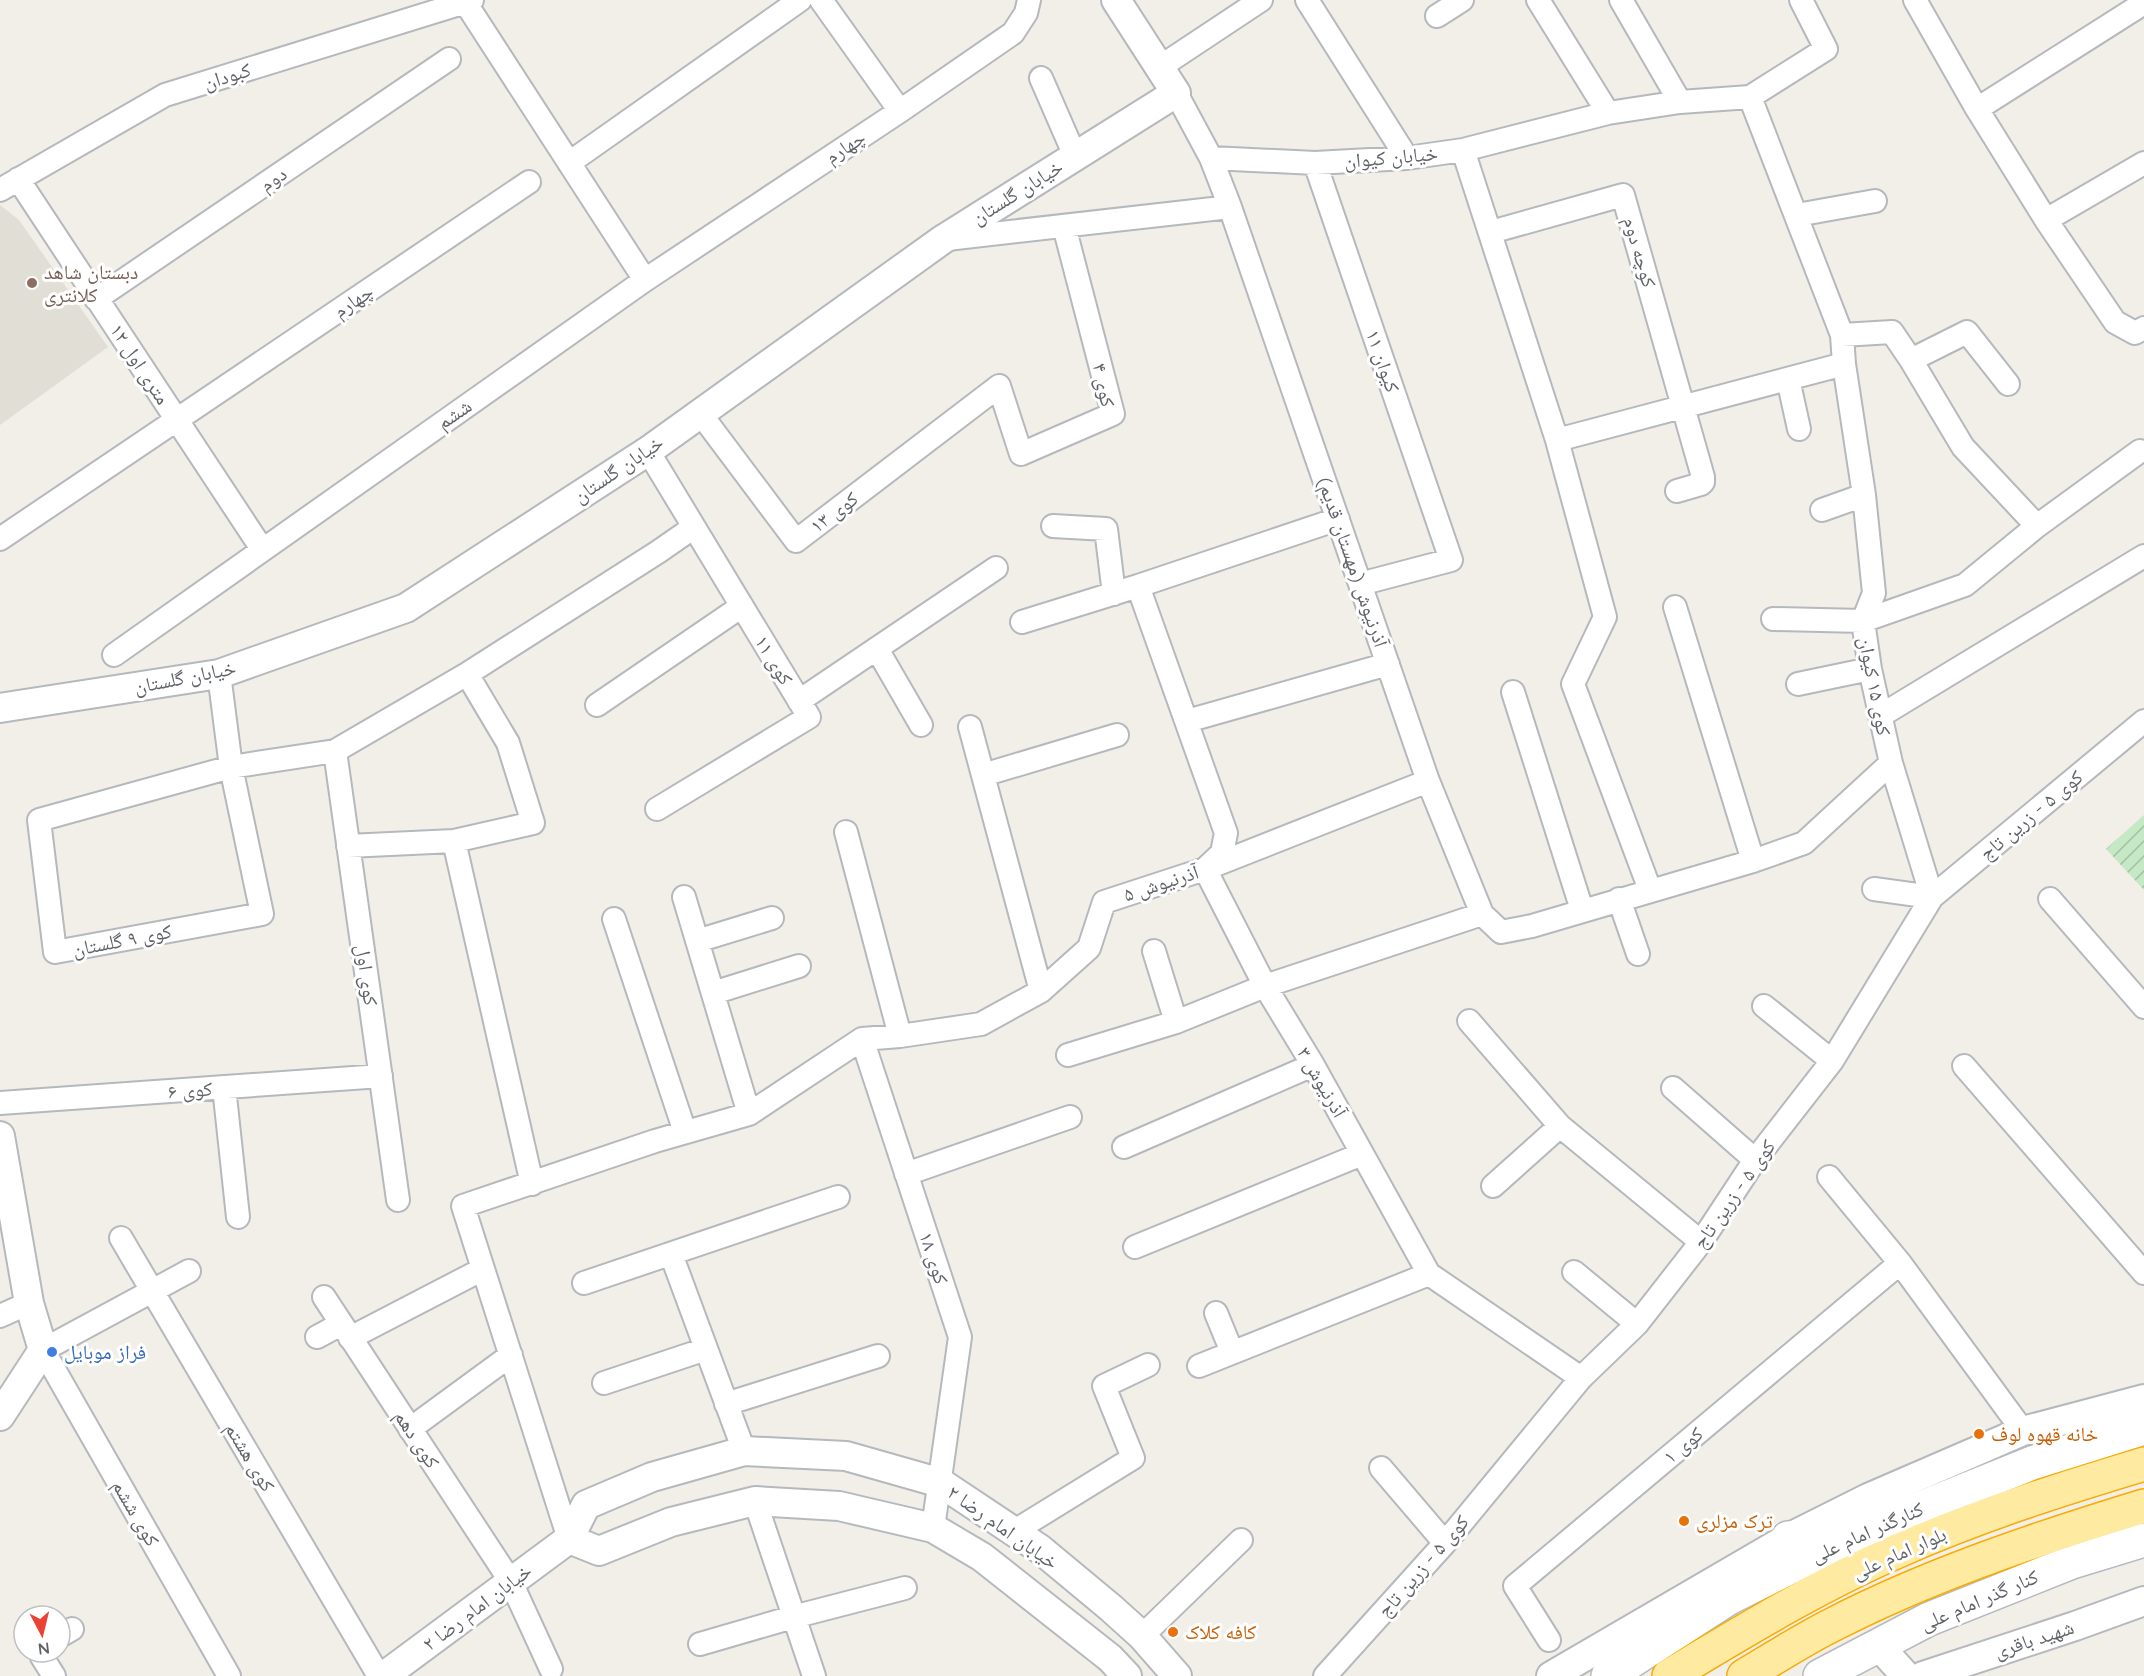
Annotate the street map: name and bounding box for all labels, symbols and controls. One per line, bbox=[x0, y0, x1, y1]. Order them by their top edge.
street label: کبودان bbox=[200, 57, 254, 95]
street label: چهارم bbox=[820, 124, 871, 170]
street label: خیابان کیوان bbox=[1343, 140, 1439, 173]
street label: خیابان گلستان bbox=[966, 153, 1067, 230]
street label: دوم bbox=[254, 161, 292, 198]
street label: کوچه دوم bbox=[1617, 214, 1662, 291]
place label: دبستان شاهد کلانتری bbox=[44, 259, 138, 307]
marker: دبستان شاهد کلانتری bbox=[25, 276, 39, 290]
street label: چهارم bbox=[328, 278, 379, 325]
street label: ۱۲ متری اول bbox=[105, 318, 176, 409]
street label: کیوان ۱۱ bbox=[1361, 326, 1406, 396]
street label: کوی ۴ bbox=[1088, 361, 1121, 409]
street label: ششم bbox=[431, 393, 477, 436]
street label: خیابان گلستان bbox=[568, 429, 668, 508]
street label: آذرنیوش (مهستان قدیم) bbox=[1311, 473, 1395, 652]
street label: کوی ۱۳ bbox=[805, 486, 863, 538]
street label: کوی ۱۱ bbox=[750, 630, 799, 689]
street label: کوی ۱۵ کیوان bbox=[1854, 634, 1897, 738]
street label: خیابان گلستان bbox=[132, 654, 238, 699]
street label: کوی ۵ - زرین تاج bbox=[1974, 764, 2088, 866]
street label: آذرنیوش ۵ bbox=[1120, 858, 1202, 906]
street label: کوی ۹ گلستان bbox=[70, 918, 174, 961]
street label: کوی اول bbox=[351, 943, 384, 1007]
street label: آذرنیوش ۳ bbox=[1292, 1042, 1353, 1122]
street label: کوی ۶ bbox=[167, 1075, 213, 1104]
street label: کوی ۵ - زرین تاج bbox=[1687, 1134, 1781, 1254]
street label: کوی ۱۸ bbox=[914, 1229, 955, 1287]
place label: فراز موبایل bbox=[64, 1339, 146, 1364]
marker: فراز موبایل bbox=[45, 1345, 59, 1359]
street label: کوی دهم bbox=[388, 1405, 445, 1474]
street label: کوی هشتم bbox=[218, 1417, 281, 1497]
street label: کوی ۱ bbox=[1658, 1421, 1708, 1468]
place label: خانه قهوه لوف bbox=[1991, 1421, 2099, 1446]
marker: خانه قهوه لوف bbox=[1972, 1427, 1986, 1441]
street label: کوی ششم bbox=[106, 1475, 165, 1551]
street label: خیابان امام رضا ۲ bbox=[942, 1479, 1064, 1576]
street label: کنارگذر امام علی bbox=[1807, 1496, 1928, 1569]
place label: ترک مزلری bbox=[1696, 1508, 1773, 1533]
street label: کوی ۵ - زرین تاج bbox=[1371, 1509, 1475, 1623]
marker: ترک مزلری bbox=[1677, 1514, 1691, 1528]
street label: بلوار امام علی bbox=[1848, 1521, 1951, 1586]
street label: خیابان امام رضا ۲ bbox=[417, 1557, 537, 1657]
street label: کنار گذر امام علی bbox=[1916, 1563, 2043, 1638]
north arrow bbox=[12, 1604, 72, 1664]
street label: شهید باقری bbox=[1991, 1614, 2077, 1663]
place label: کافه کلاک bbox=[1185, 1619, 1256, 1644]
marker: کافه کلاک bbox=[1166, 1625, 1180, 1639]
text: N bbox=[37, 1638, 51, 1660]

